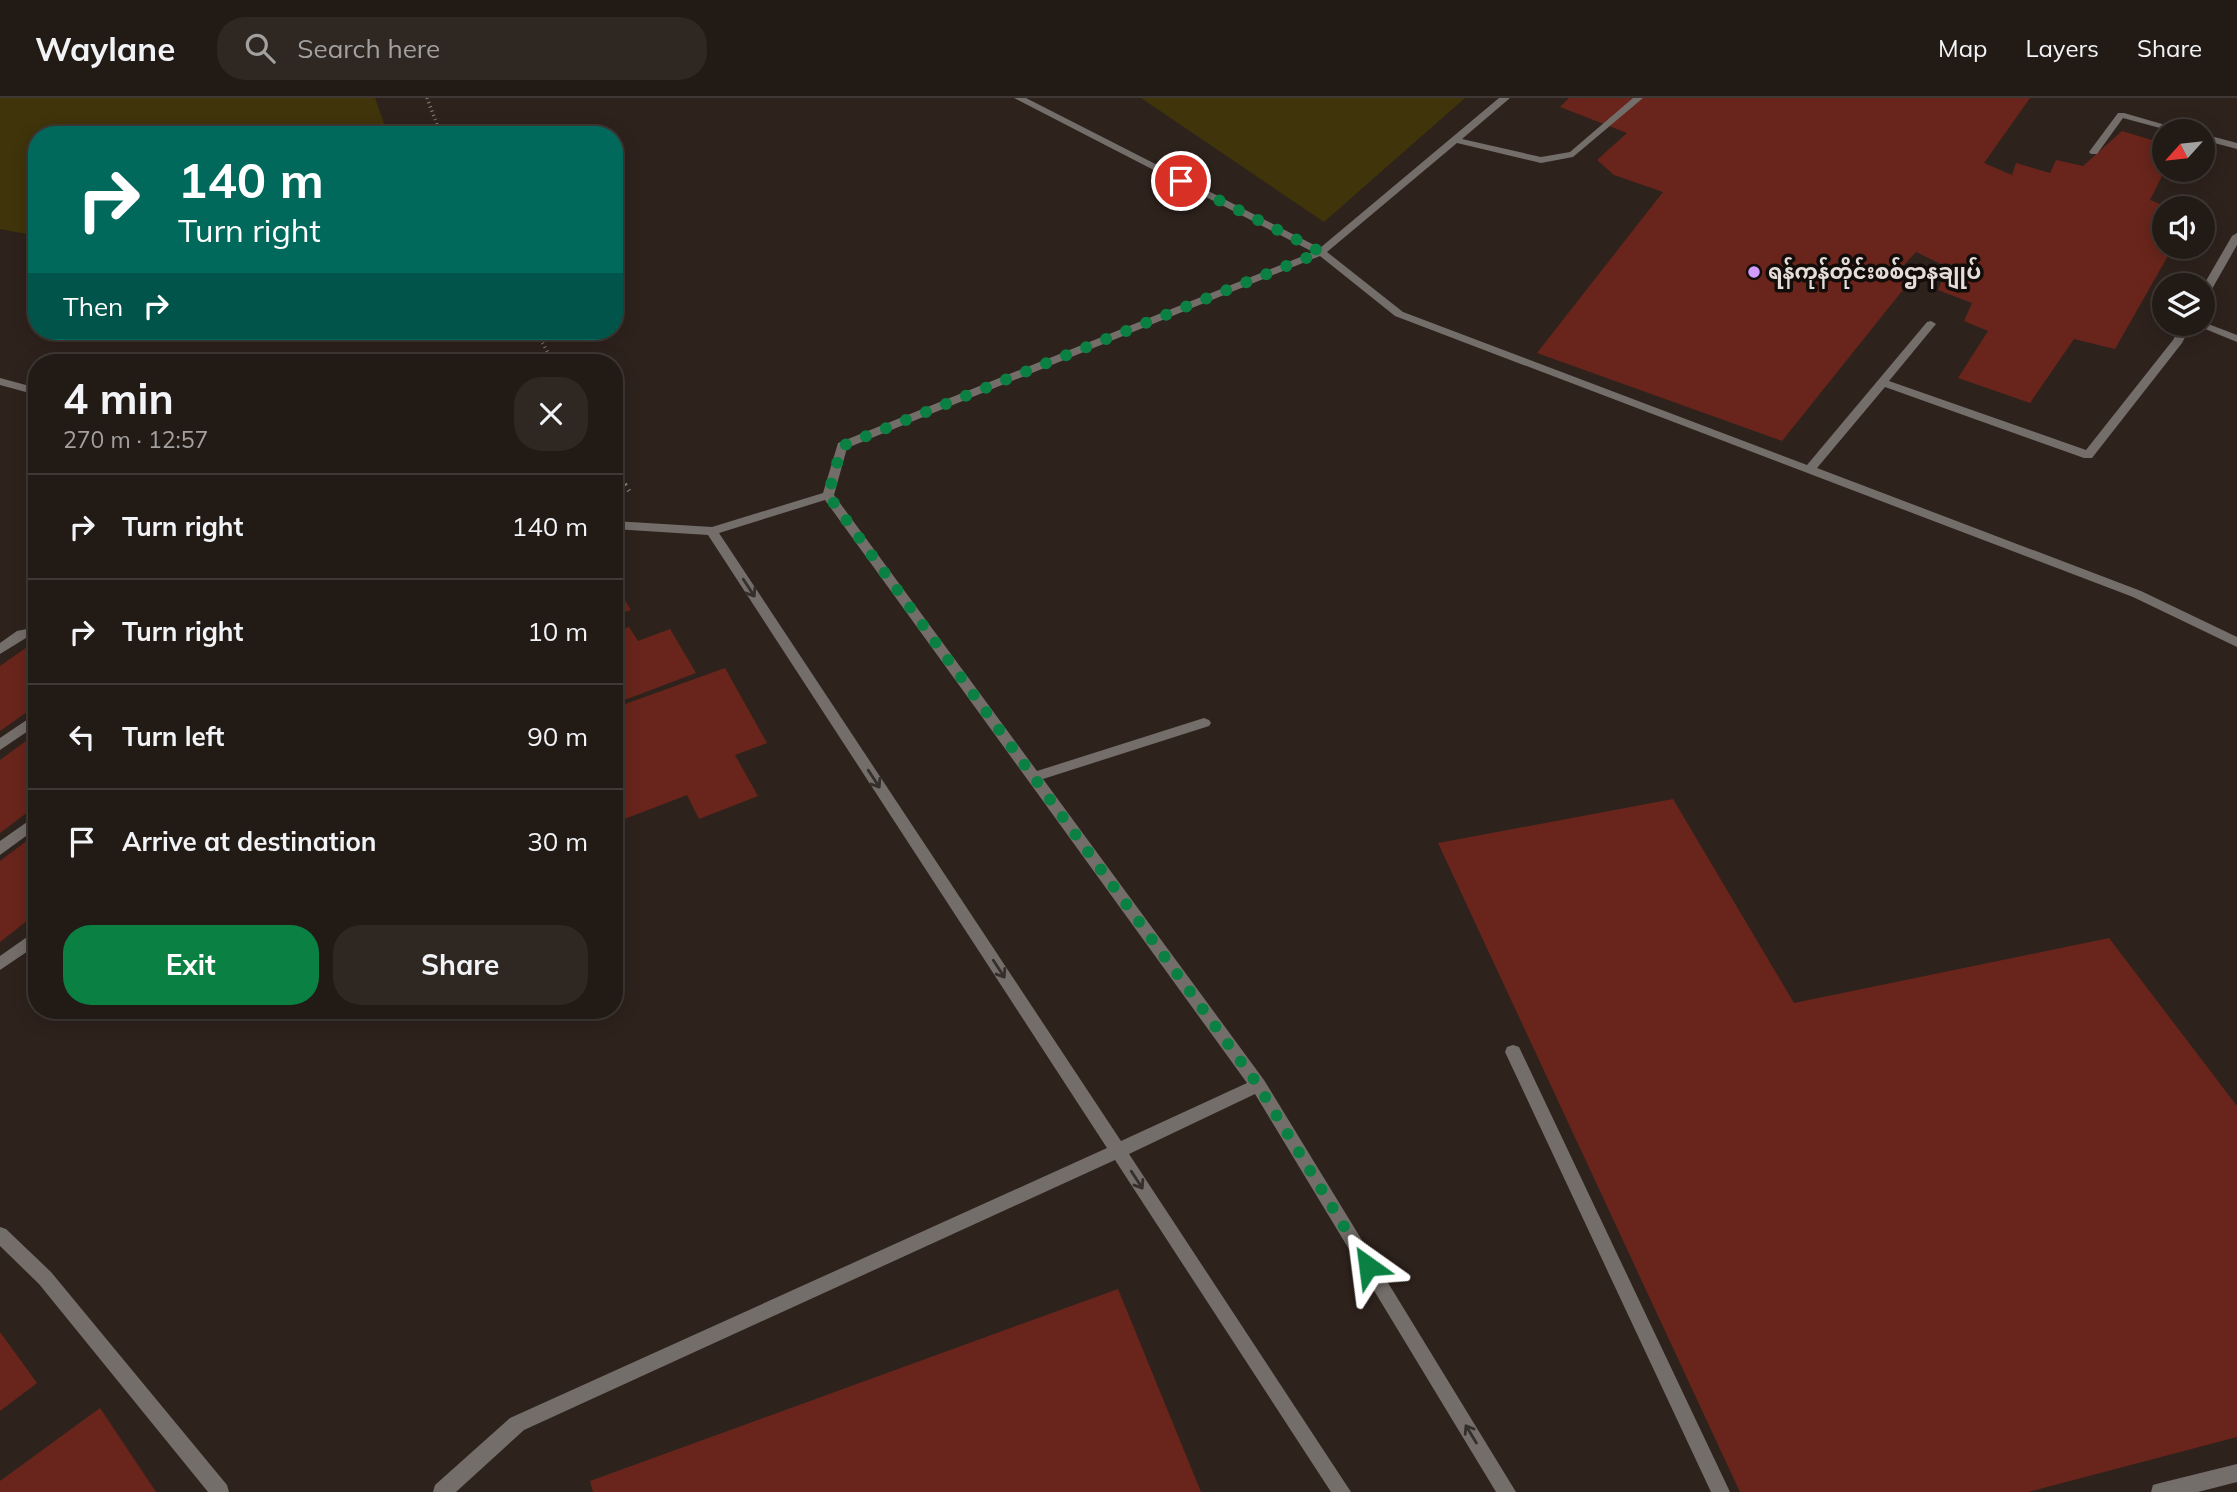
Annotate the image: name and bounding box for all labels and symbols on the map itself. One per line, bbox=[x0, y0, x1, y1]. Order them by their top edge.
north arrow bbox=[2152, 119, 2216, 182]
pin bbox=[1151, 151, 1211, 211]
place label: ရန်ကုန်တိုင်းစစ်ဌာနချုပ် bbox=[1768, 256, 1981, 290]
marker: ရန်ကုန်တိုင်းစစ်ဌာနချုပ် bbox=[1746, 264, 1762, 280]
one-way arrow bbox=[742, 578, 756, 598]
one-way arrow bbox=[867, 768, 881, 788]
one-way arrow bbox=[991, 959, 1006, 978]
one-way arrow bbox=[1130, 1169, 1144, 1189]
position arrow bbox=[1331, 1229, 1405, 1303]
one-way arrow bbox=[1464, 1424, 1478, 1444]

